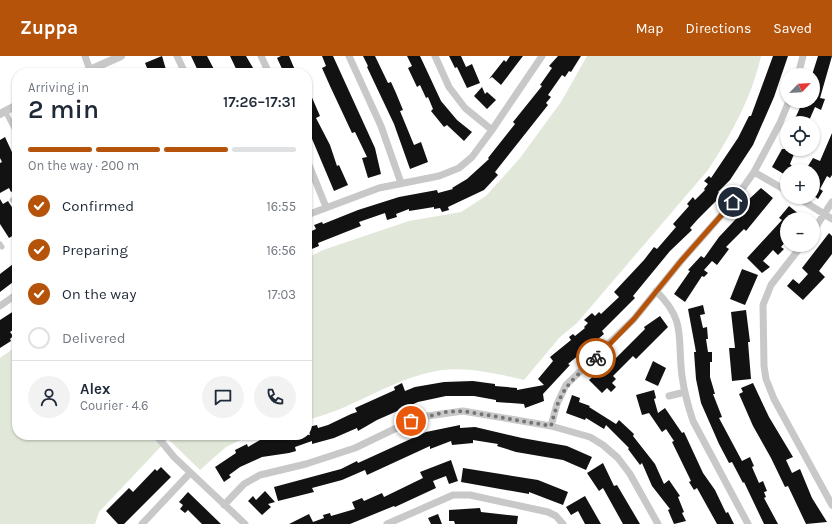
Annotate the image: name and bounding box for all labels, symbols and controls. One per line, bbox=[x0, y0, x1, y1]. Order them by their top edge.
text: Zuppa bbox=[20, 17, 78, 39]
text: Map bbox=[636, 20, 664, 37]
text: Directions bbox=[686, 20, 751, 37]
text: Saved bbox=[773, 20, 812, 37]
north arrow bbox=[780, 68, 820, 108]
map controls bbox=[780, 68, 820, 252]
text: Arriving in bbox=[28, 80, 89, 95]
text: 17:26–17:31 bbox=[223, 93, 296, 111]
text: 2 min bbox=[28, 94, 99, 125]
button: locate bbox=[780, 116, 820, 156]
text: On the way · 200 m bbox=[28, 158, 139, 173]
button: + bbox=[780, 164, 820, 204]
pin bbox=[716, 185, 750, 219]
icon: home bbox=[722, 191, 744, 213]
icon: check bbox=[28, 195, 50, 217]
text: Confirmed bbox=[62, 197, 134, 215]
text: 16:55 bbox=[267, 199, 296, 214]
button: − bbox=[780, 212, 820, 252]
icon: check bbox=[28, 239, 50, 261]
text: Preparing bbox=[62, 241, 128, 259]
text: 16:56 bbox=[266, 243, 296, 258]
icon: check bbox=[28, 283, 50, 305]
text: On the way bbox=[62, 285, 136, 303]
text: 17:03 bbox=[267, 287, 296, 302]
text: Delivered bbox=[62, 329, 126, 347]
courier bbox=[576, 338, 616, 378]
icon: bike bbox=[585, 347, 607, 369]
button: person bbox=[28, 376, 70, 418]
button: chat bbox=[202, 376, 244, 418]
button: phone bbox=[254, 376, 296, 418]
text: Alex bbox=[80, 380, 110, 398]
text: Courier · 4.6 bbox=[80, 398, 148, 413]
pin bbox=[394, 404, 428, 438]
icon: bag bbox=[400, 410, 422, 432]

